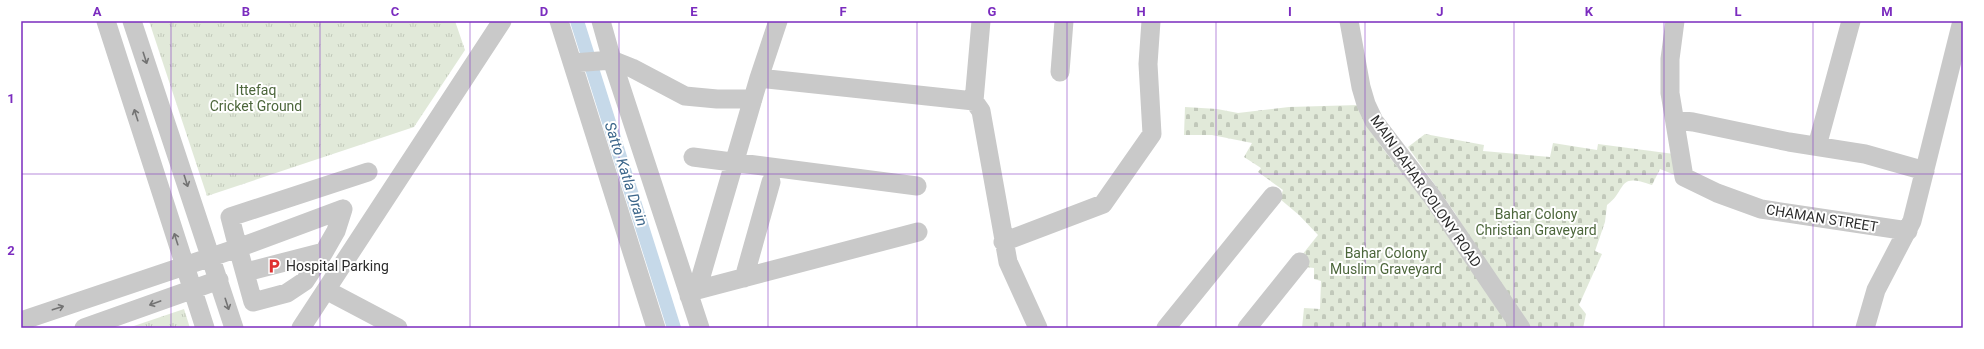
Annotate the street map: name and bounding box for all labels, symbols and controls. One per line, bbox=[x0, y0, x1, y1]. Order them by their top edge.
text: A bbox=[93, 4, 102, 19]
text: B bbox=[242, 4, 250, 19]
text: C bbox=[391, 4, 400, 19]
text: D bbox=[540, 4, 548, 19]
text: E bbox=[690, 4, 698, 19]
text: F bbox=[839, 4, 847, 19]
text: G bbox=[988, 4, 997, 19]
text: H bbox=[1136, 4, 1146, 19]
text: I bbox=[1288, 4, 1292, 19]
text: J bbox=[1436, 4, 1444, 19]
text: K bbox=[1585, 4, 1594, 19]
text: L bbox=[1734, 4, 1742, 19]
text: M bbox=[1881, 4, 1893, 19]
one-way arrow bbox=[142, 51, 149, 64]
park label: Ittefaq Cricket Ground bbox=[210, 82, 302, 114]
text: 1 bbox=[7, 91, 15, 106]
one-way arrow bbox=[132, 109, 139, 122]
street label: MAIN BAHAR COLONY ROAD bbox=[1367, 112, 1485, 270]
water label: Satto Katla Drain bbox=[601, 120, 651, 228]
one-way arrow bbox=[183, 175, 190, 188]
street label: CHAMAN STREET bbox=[1765, 201, 1880, 235]
park label: Bahar Colony Christian Graveyard bbox=[1475, 206, 1597, 238]
one-way arrow bbox=[172, 233, 179, 246]
text: 2 bbox=[7, 243, 15, 258]
park label: Bahar Colony Muslim Graveyard bbox=[1330, 245, 1442, 277]
parking icon: Hospital Parking bbox=[265, 257, 283, 275]
place label: Hospital Parking bbox=[286, 258, 389, 274]
one-way arrow bbox=[223, 298, 231, 310]
one-way arrow bbox=[150, 299, 162, 307]
one-way arrow bbox=[52, 304, 64, 312]

